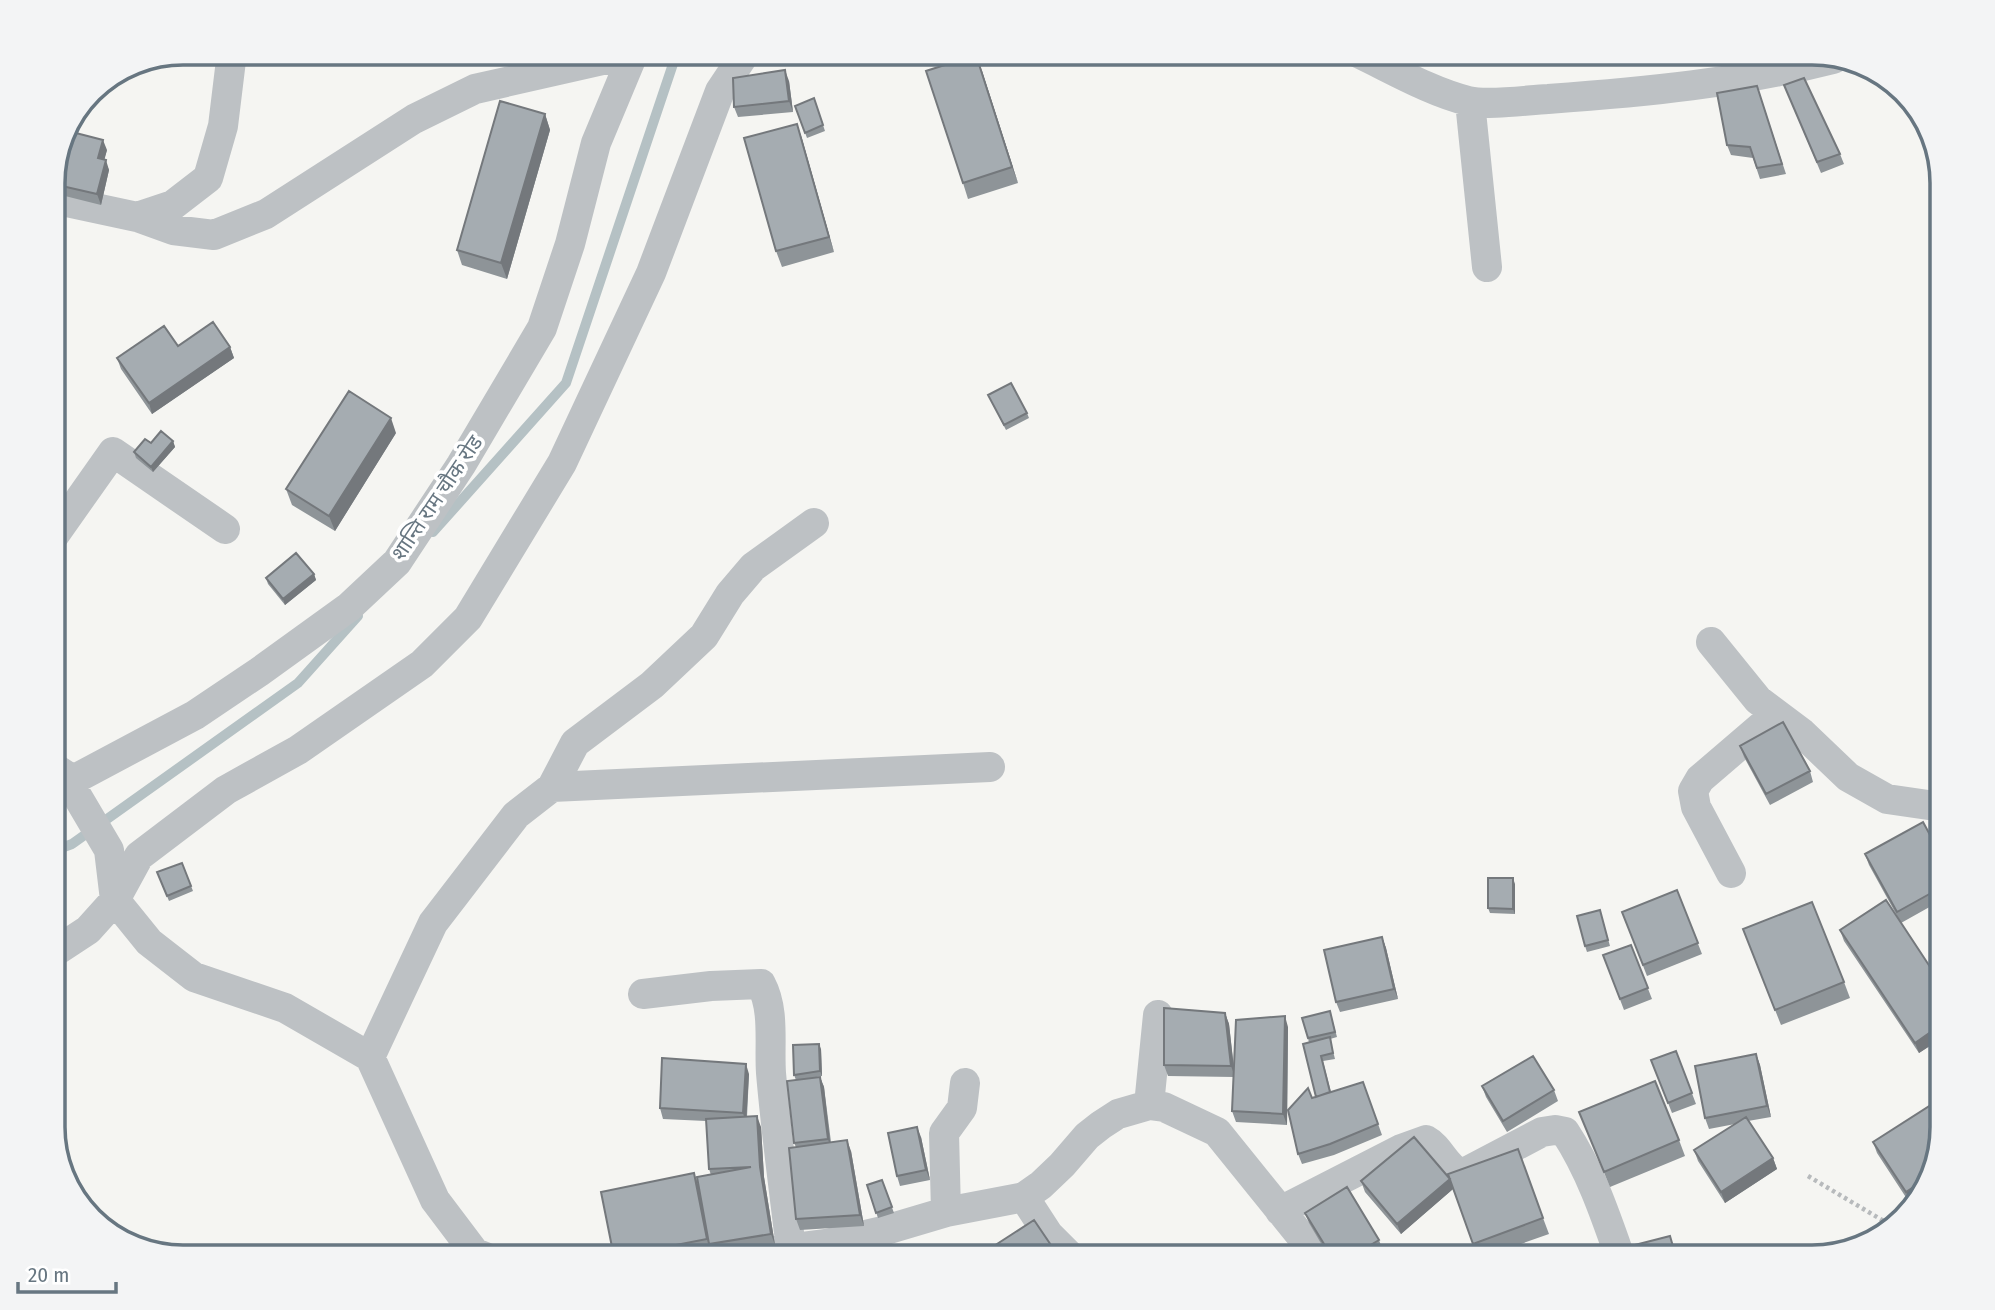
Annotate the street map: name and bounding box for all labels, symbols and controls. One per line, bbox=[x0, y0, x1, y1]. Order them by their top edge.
street label: शान्ति राम चौक रोड bbox=[386, 430, 489, 565]
scale bar bbox=[18, 1250, 116, 1294]
text: 20 m bbox=[28, 1262, 69, 1288]

